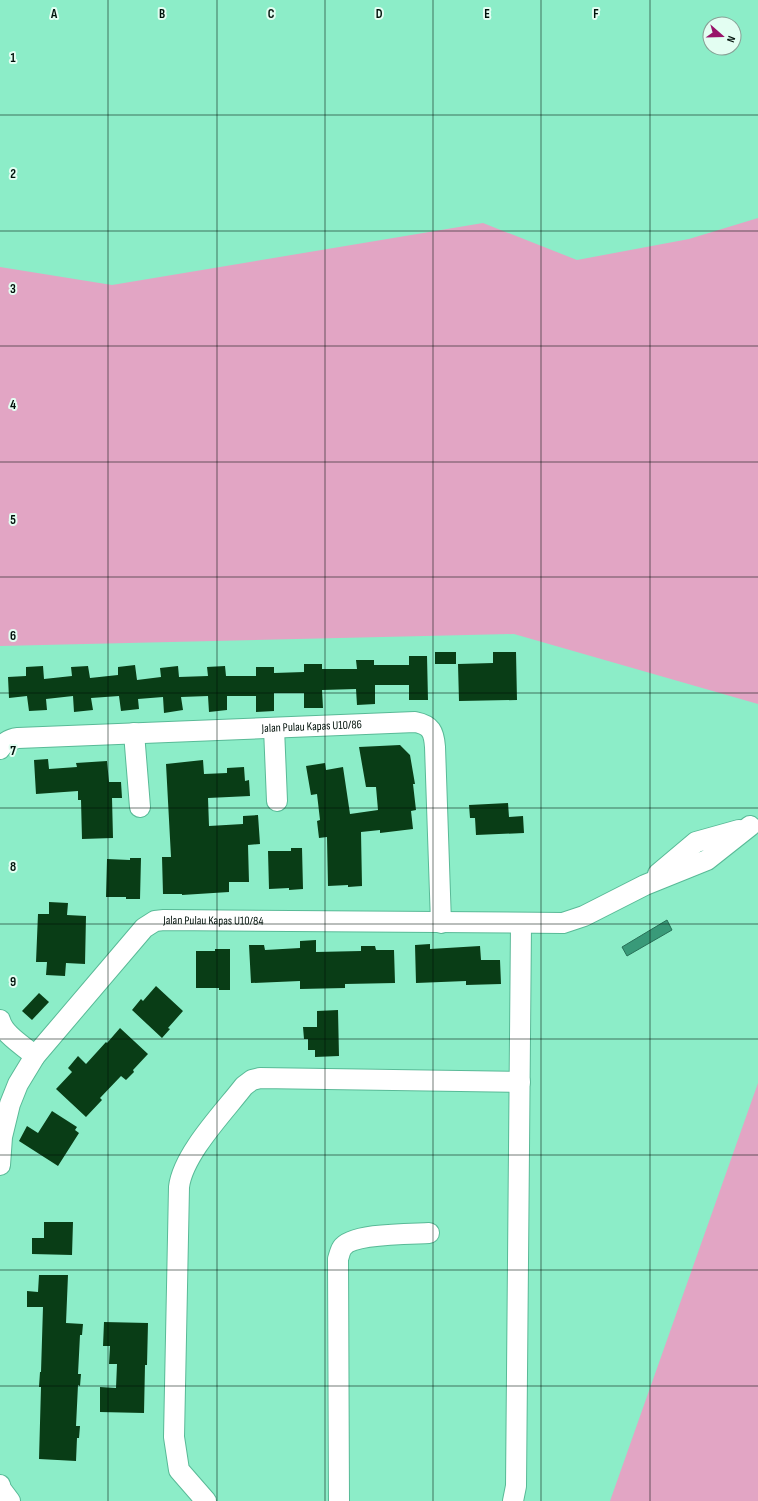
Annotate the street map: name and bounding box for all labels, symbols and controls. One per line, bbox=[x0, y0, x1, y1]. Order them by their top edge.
text: A bbox=[50, 6, 58, 22]
text: B bbox=[159, 6, 165, 22]
text: C bbox=[268, 6, 275, 22]
text: D bbox=[376, 6, 383, 22]
text: E bbox=[484, 6, 490, 22]
text: F bbox=[593, 6, 599, 22]
north arrow bbox=[702, 16, 742, 56]
text: N bbox=[724, 34, 738, 44]
text: 1 bbox=[10, 50, 16, 66]
text: 2 bbox=[10, 166, 16, 182]
text: 3 bbox=[10, 281, 16, 297]
text: 4 bbox=[10, 397, 16, 413]
text: 5 bbox=[10, 512, 16, 528]
text: 6 bbox=[10, 628, 16, 644]
street label: Jalan Pulau Kapas U10/86 bbox=[260, 717, 362, 736]
text: 7 bbox=[10, 743, 16, 759]
text: 8 bbox=[10, 859, 16, 875]
street label: Jalan Pulau Kapas U10/84 bbox=[162, 913, 264, 929]
text: 9 bbox=[10, 974, 16, 990]

